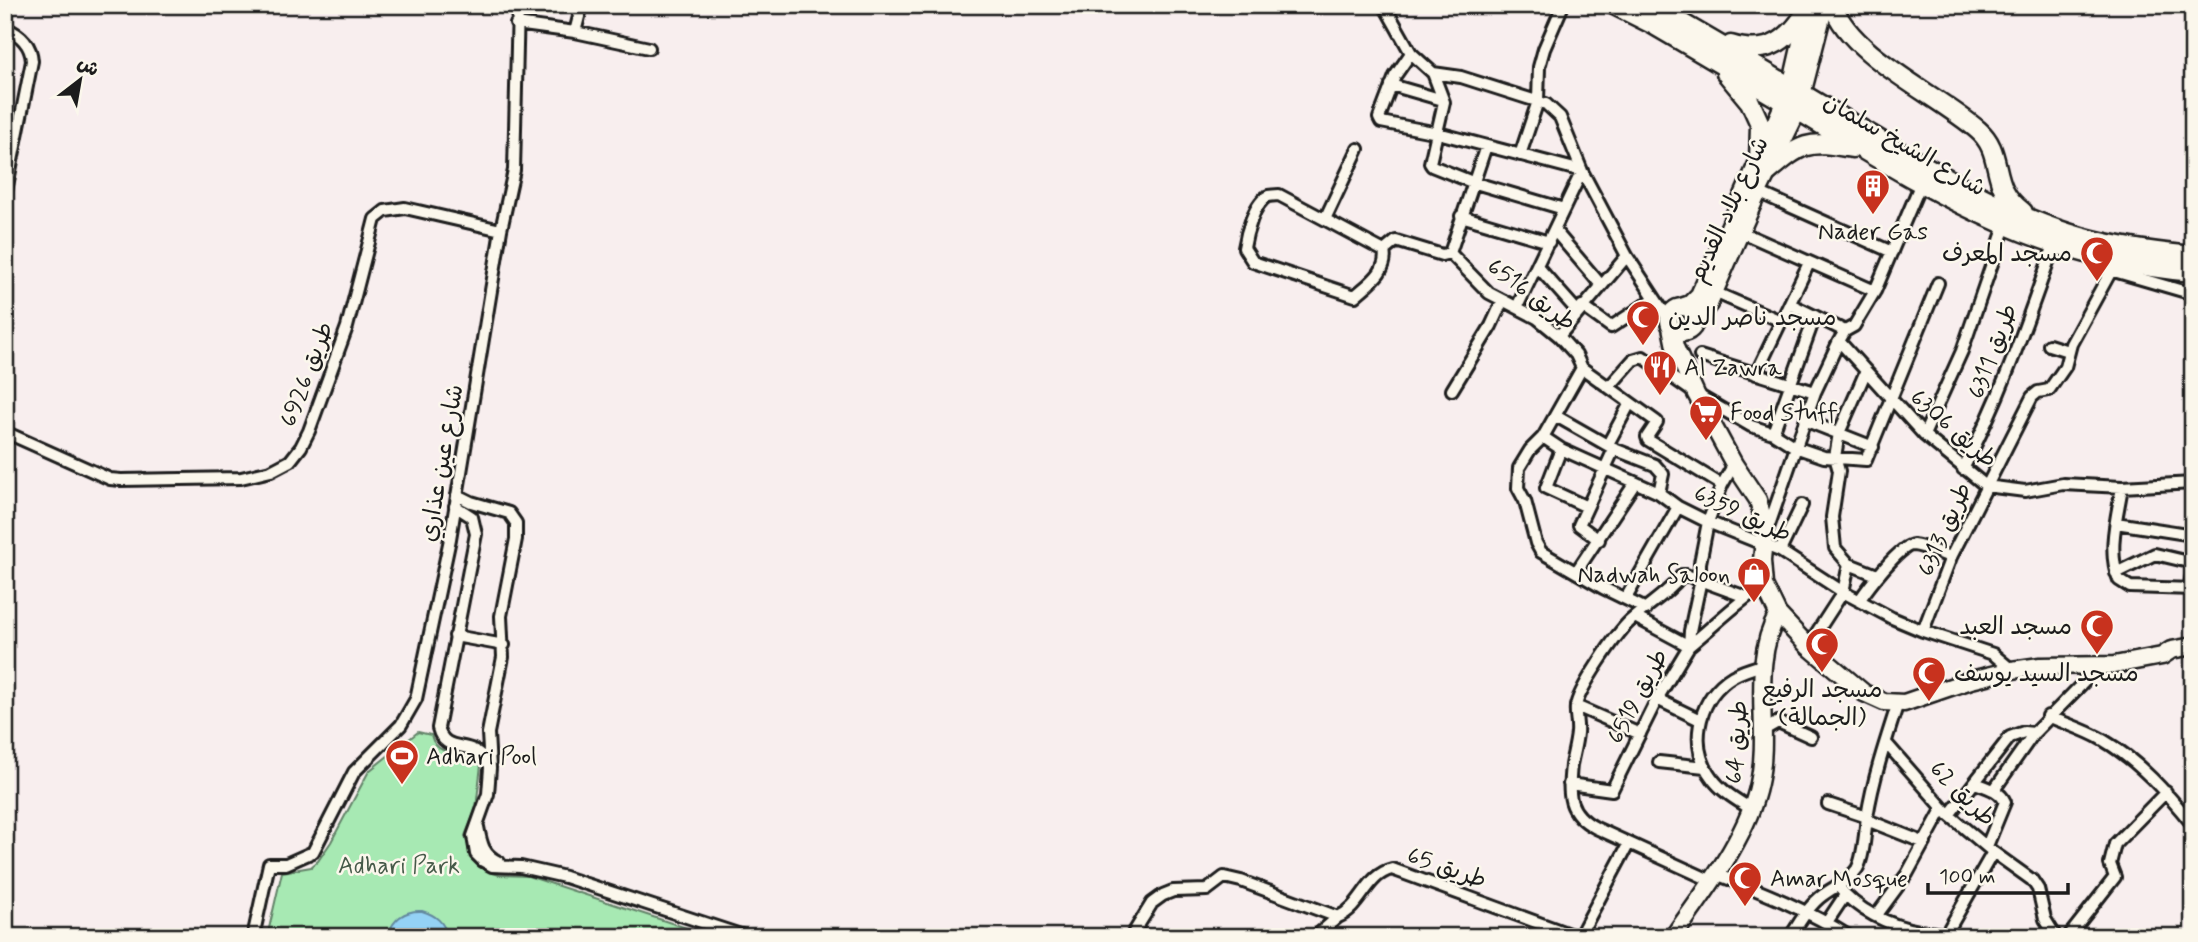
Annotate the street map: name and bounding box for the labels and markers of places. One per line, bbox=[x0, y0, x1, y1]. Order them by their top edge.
building icon: Nader Gas bbox=[1854, 167, 1892, 216]
place label: Nader Gas bbox=[1818, 217, 1928, 248]
mosque icon: مسجد المعرف bbox=[2078, 234, 2116, 283]
place label: مسجد المعرف bbox=[1942, 239, 2072, 270]
mosque icon: مسجد ناصر الدين bbox=[1624, 298, 1662, 347]
place label: مسجد ناصر الدين bbox=[1668, 303, 1836, 334]
restaurant icon: Al Zawra bbox=[1641, 348, 1679, 397]
place label: Al Zawra bbox=[1684, 353, 1782, 384]
supermarket icon: Food Stuff bbox=[1687, 393, 1725, 442]
place label: Food Stuff bbox=[1730, 398, 1838, 429]
shop icon: Nadwah Saloon bbox=[1735, 555, 1773, 604]
place label: Nadwah Saloon bbox=[1578, 560, 1730, 591]
mosque icon: مسجد العبد bbox=[2078, 607, 2116, 656]
place label: مسجد العبد bbox=[1959, 612, 2072, 643]
mosque icon: مسجد الرفيع (الجمالة) bbox=[1803, 625, 1841, 674]
mosque icon: مسجد السيد يوسف bbox=[1910, 654, 1948, 703]
place label: مسجد السيد يوسف bbox=[1954, 659, 2139, 690]
place label: مسجد الرفيع (الجمالة) bbox=[1761, 675, 1883, 734]
sports icon: Adhari Pool bbox=[383, 737, 421, 786]
place label: Adhari Pool bbox=[426, 742, 537, 773]
mosque icon: Amar Mosque bbox=[1726, 859, 1764, 908]
place label: Amar Mosque bbox=[1770, 864, 1908, 895]

